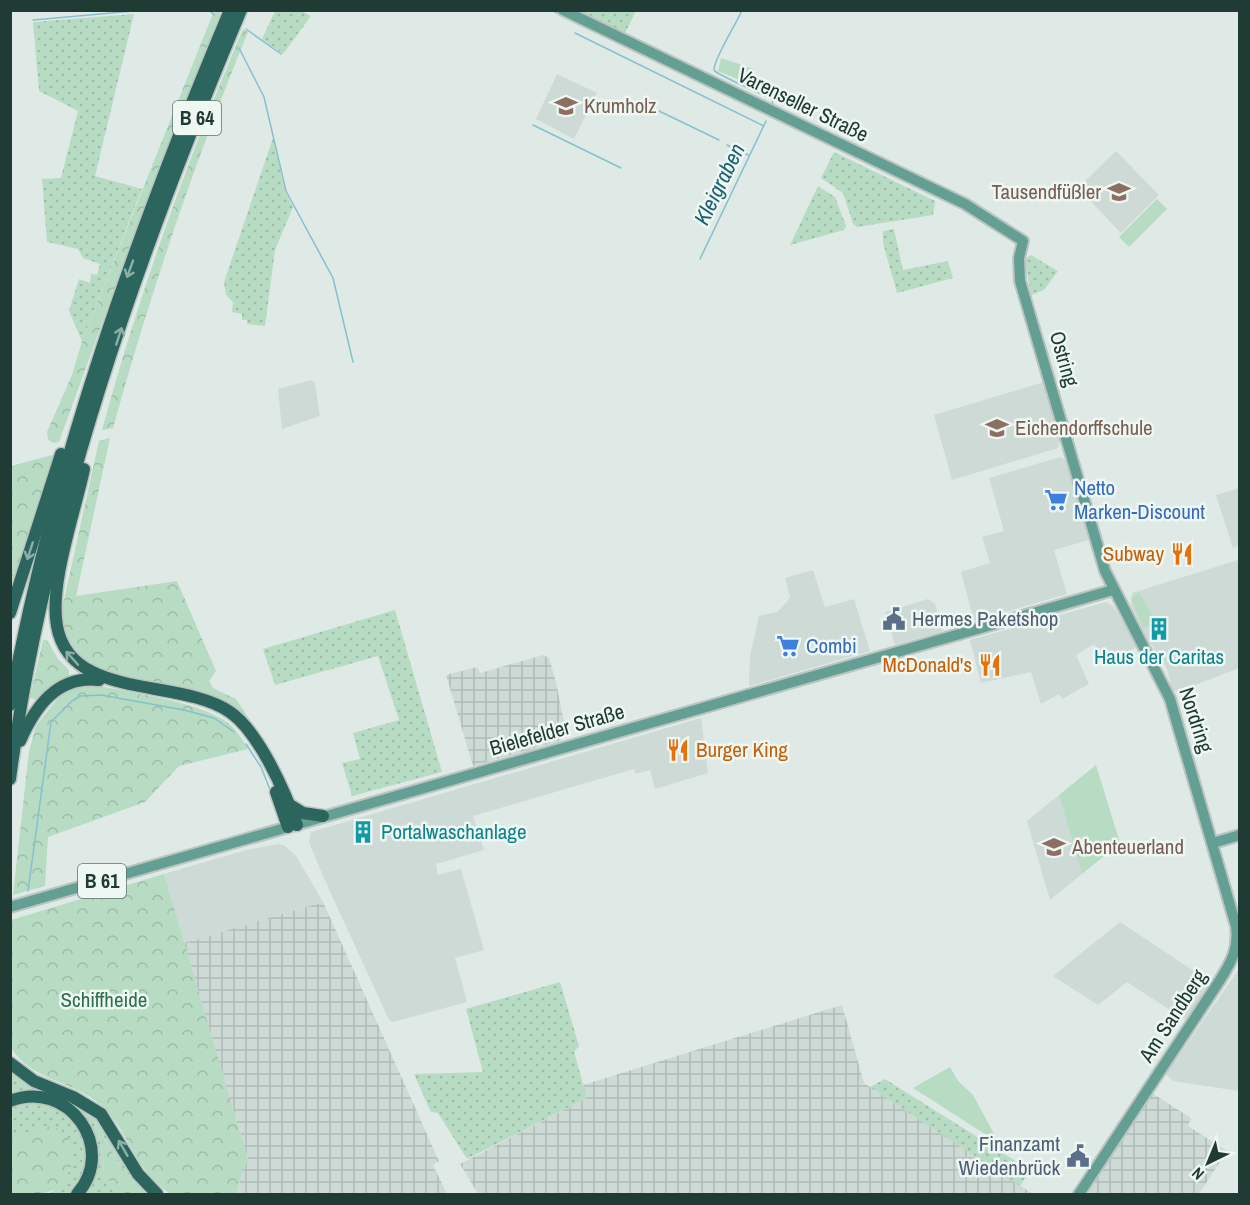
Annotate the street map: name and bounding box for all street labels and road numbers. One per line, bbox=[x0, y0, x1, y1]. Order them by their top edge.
street label: Varenseller Straße bbox=[733, 60, 874, 149]
road number: B 64 bbox=[173, 101, 221, 135]
street label: Ostring bbox=[1043, 328, 1086, 390]
street label: Nordring bbox=[1172, 684, 1221, 757]
street label: Bielefelder Straße bbox=[486, 696, 628, 763]
road number: B 61 bbox=[78, 864, 126, 898]
street label: Am Sandberg bbox=[1131, 963, 1214, 1069]

